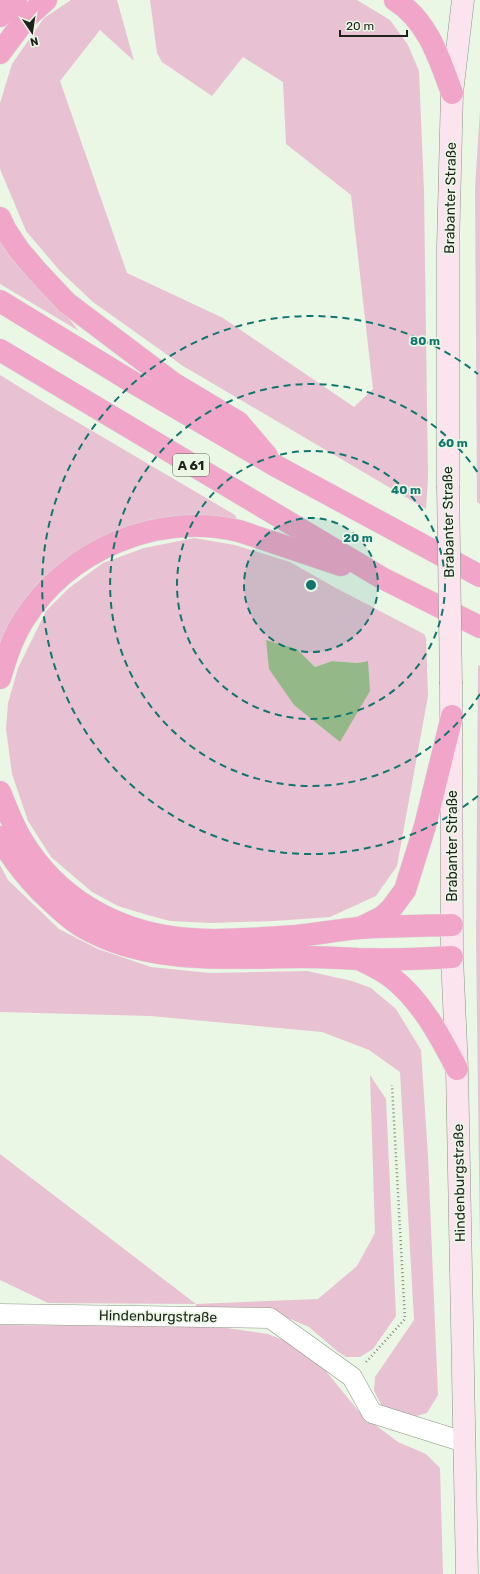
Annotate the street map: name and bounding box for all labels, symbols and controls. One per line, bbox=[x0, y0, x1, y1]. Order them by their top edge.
north arrow bbox=[12, 12, 52, 52]
scale bar bbox=[340, 12, 407, 38]
text: 20 m bbox=[346, 19, 374, 33]
text: N bbox=[29, 34, 39, 48]
street label: Brabanter Straße bbox=[441, 142, 460, 254]
text: 80 m bbox=[410, 334, 440, 348]
text: 60 m bbox=[438, 436, 468, 450]
road number: A 61 bbox=[173, 454, 209, 476]
street label: Brabanter Straße bbox=[439, 466, 458, 578]
text: 40 m bbox=[391, 483, 421, 497]
text: 20 m bbox=[343, 531, 373, 545]
centre of rings bbox=[304, 578, 318, 592]
street label: Brabanter Straße bbox=[444, 790, 461, 902]
street label: Hindenburgstraße bbox=[450, 1123, 469, 1242]
street label: Hindenburgstraße bbox=[99, 1307, 218, 1326]

